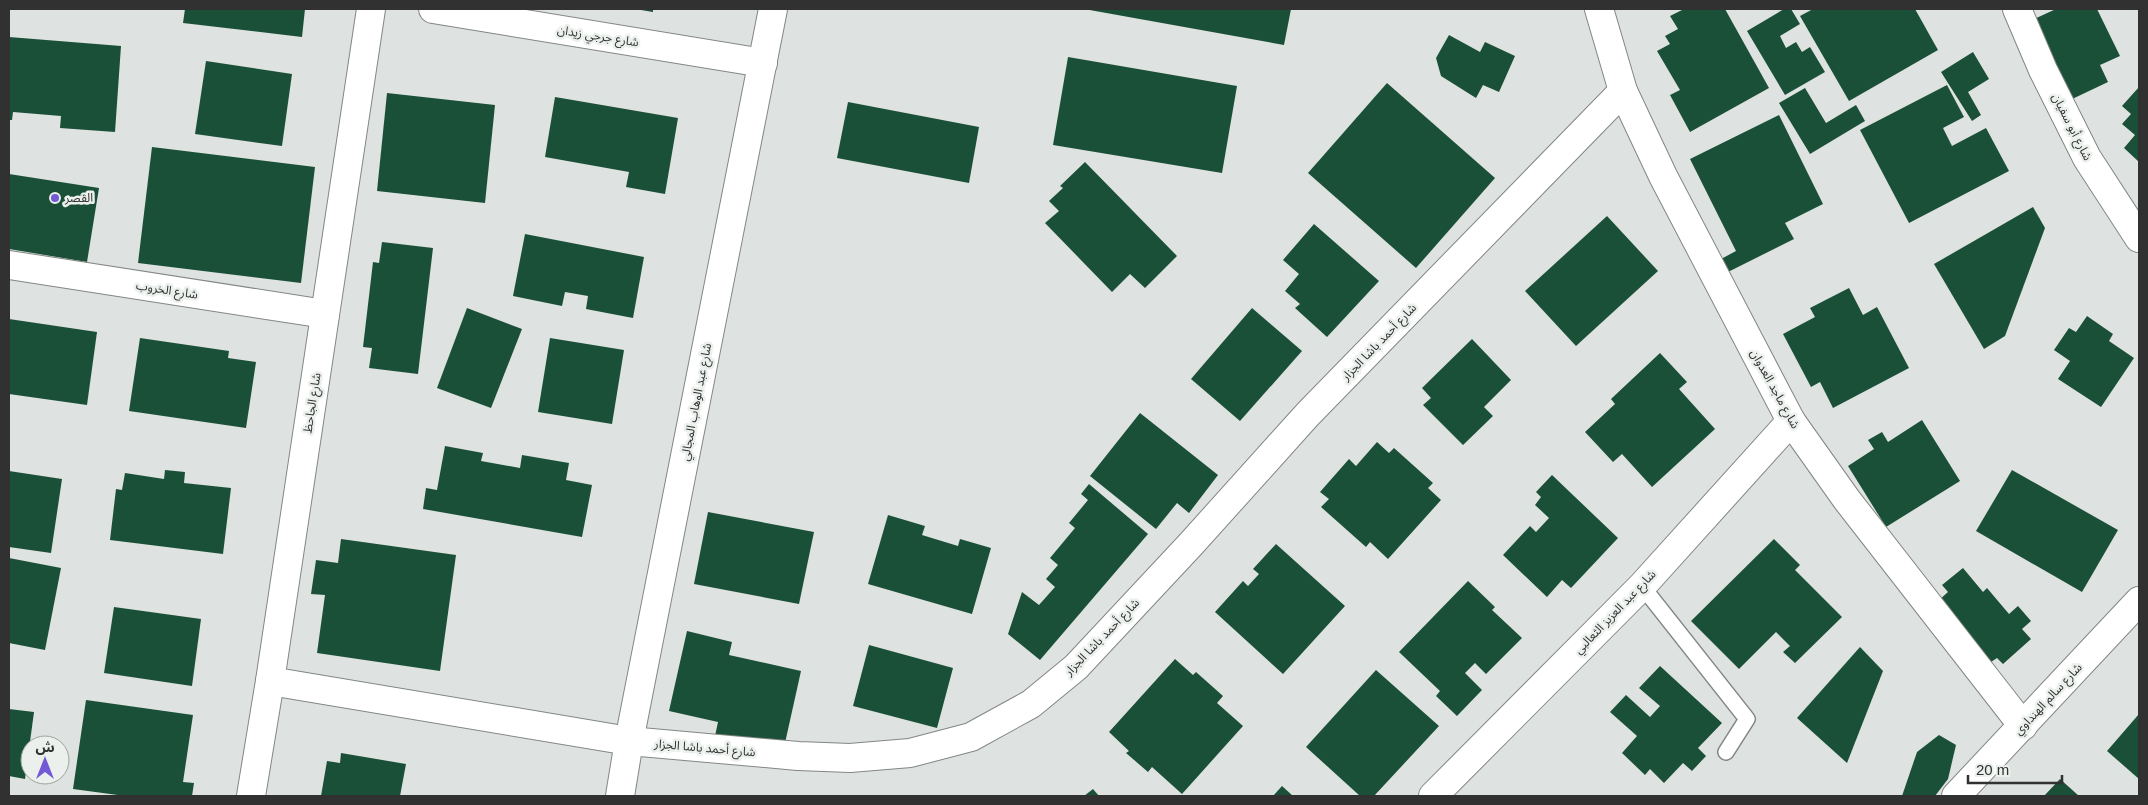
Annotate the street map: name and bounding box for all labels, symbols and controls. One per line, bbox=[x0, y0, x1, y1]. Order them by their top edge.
street label: شارع جرجي زيدان bbox=[556, 23, 640, 52]
street label: شارع أبو سفيان bbox=[2047, 91, 2095, 164]
place label: القصر bbox=[64, 191, 93, 205]
marker: القصر bbox=[49, 192, 61, 204]
street label: شارع الخروب bbox=[135, 278, 199, 304]
street label: شارع أحمد باشا الجزار bbox=[1338, 300, 1421, 386]
street label: شارع عبد الوهاب المجالي bbox=[678, 342, 717, 463]
street label: شارع ماجد العدوان bbox=[1746, 347, 1803, 432]
street label: شارع الجاحظ bbox=[300, 372, 326, 434]
street label: شارع عبد العزيز الثعالبي bbox=[1571, 567, 1661, 659]
street label: شارع أحمد باشا الجزار bbox=[1061, 595, 1144, 681]
street label: شارع سالم الهنداوي bbox=[2011, 660, 2087, 740]
north arrow bbox=[20, 735, 70, 785]
street label: شارع أحمد باشا الجزار bbox=[653, 736, 756, 761]
text: ش bbox=[35, 739, 55, 755]
scale bar bbox=[1968, 752, 2062, 784]
text: 20 m bbox=[1976, 761, 2009, 778]

